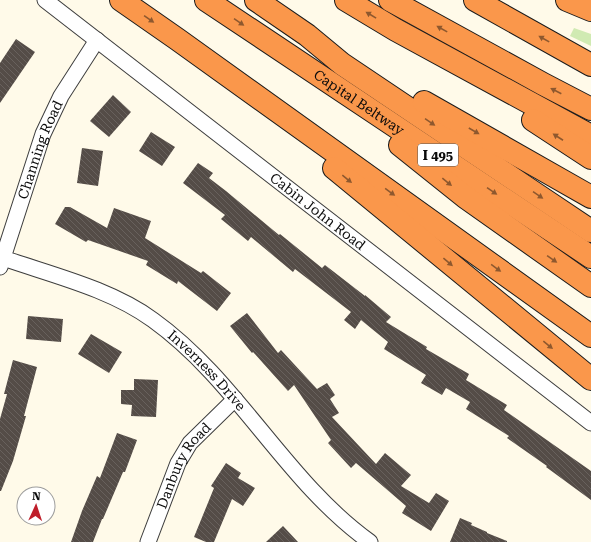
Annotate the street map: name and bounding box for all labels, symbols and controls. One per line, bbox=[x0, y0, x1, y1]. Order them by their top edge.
one-way arrow bbox=[365, 12, 377, 19]
one-way arrow bbox=[144, 15, 154, 23]
one-way arrow bbox=[233, 18, 244, 26]
one-way arrow bbox=[436, 25, 448, 32]
one-way arrow bbox=[539, 36, 550, 43]
street label: Capital Beltway bbox=[311, 66, 408, 138]
one-way arrow bbox=[551, 88, 562, 94]
street label: Channing Road bbox=[15, 98, 66, 201]
one-way arrow bbox=[424, 119, 436, 126]
one-way arrow bbox=[468, 128, 480, 135]
one-way arrow bbox=[553, 133, 564, 140]
road number: I 495 bbox=[418, 144, 458, 166]
street label: Cabin John Road bbox=[267, 169, 369, 253]
one-way arrow bbox=[342, 175, 353, 184]
one-way arrow bbox=[441, 178, 452, 187]
one-way arrow bbox=[487, 187, 497, 195]
one-way arrow bbox=[385, 188, 396, 196]
one-way arrow bbox=[532, 191, 544, 198]
one-way arrow bbox=[547, 255, 557, 263]
one-way arrow bbox=[442, 257, 453, 266]
one-way arrow bbox=[491, 264, 501, 272]
street label: Inverness Drive bbox=[165, 327, 249, 414]
one-way arrow bbox=[542, 340, 553, 349]
street label: Danbury Road bbox=[153, 419, 214, 511]
north arrow bbox=[16, 486, 56, 526]
text: N bbox=[32, 490, 42, 503]

